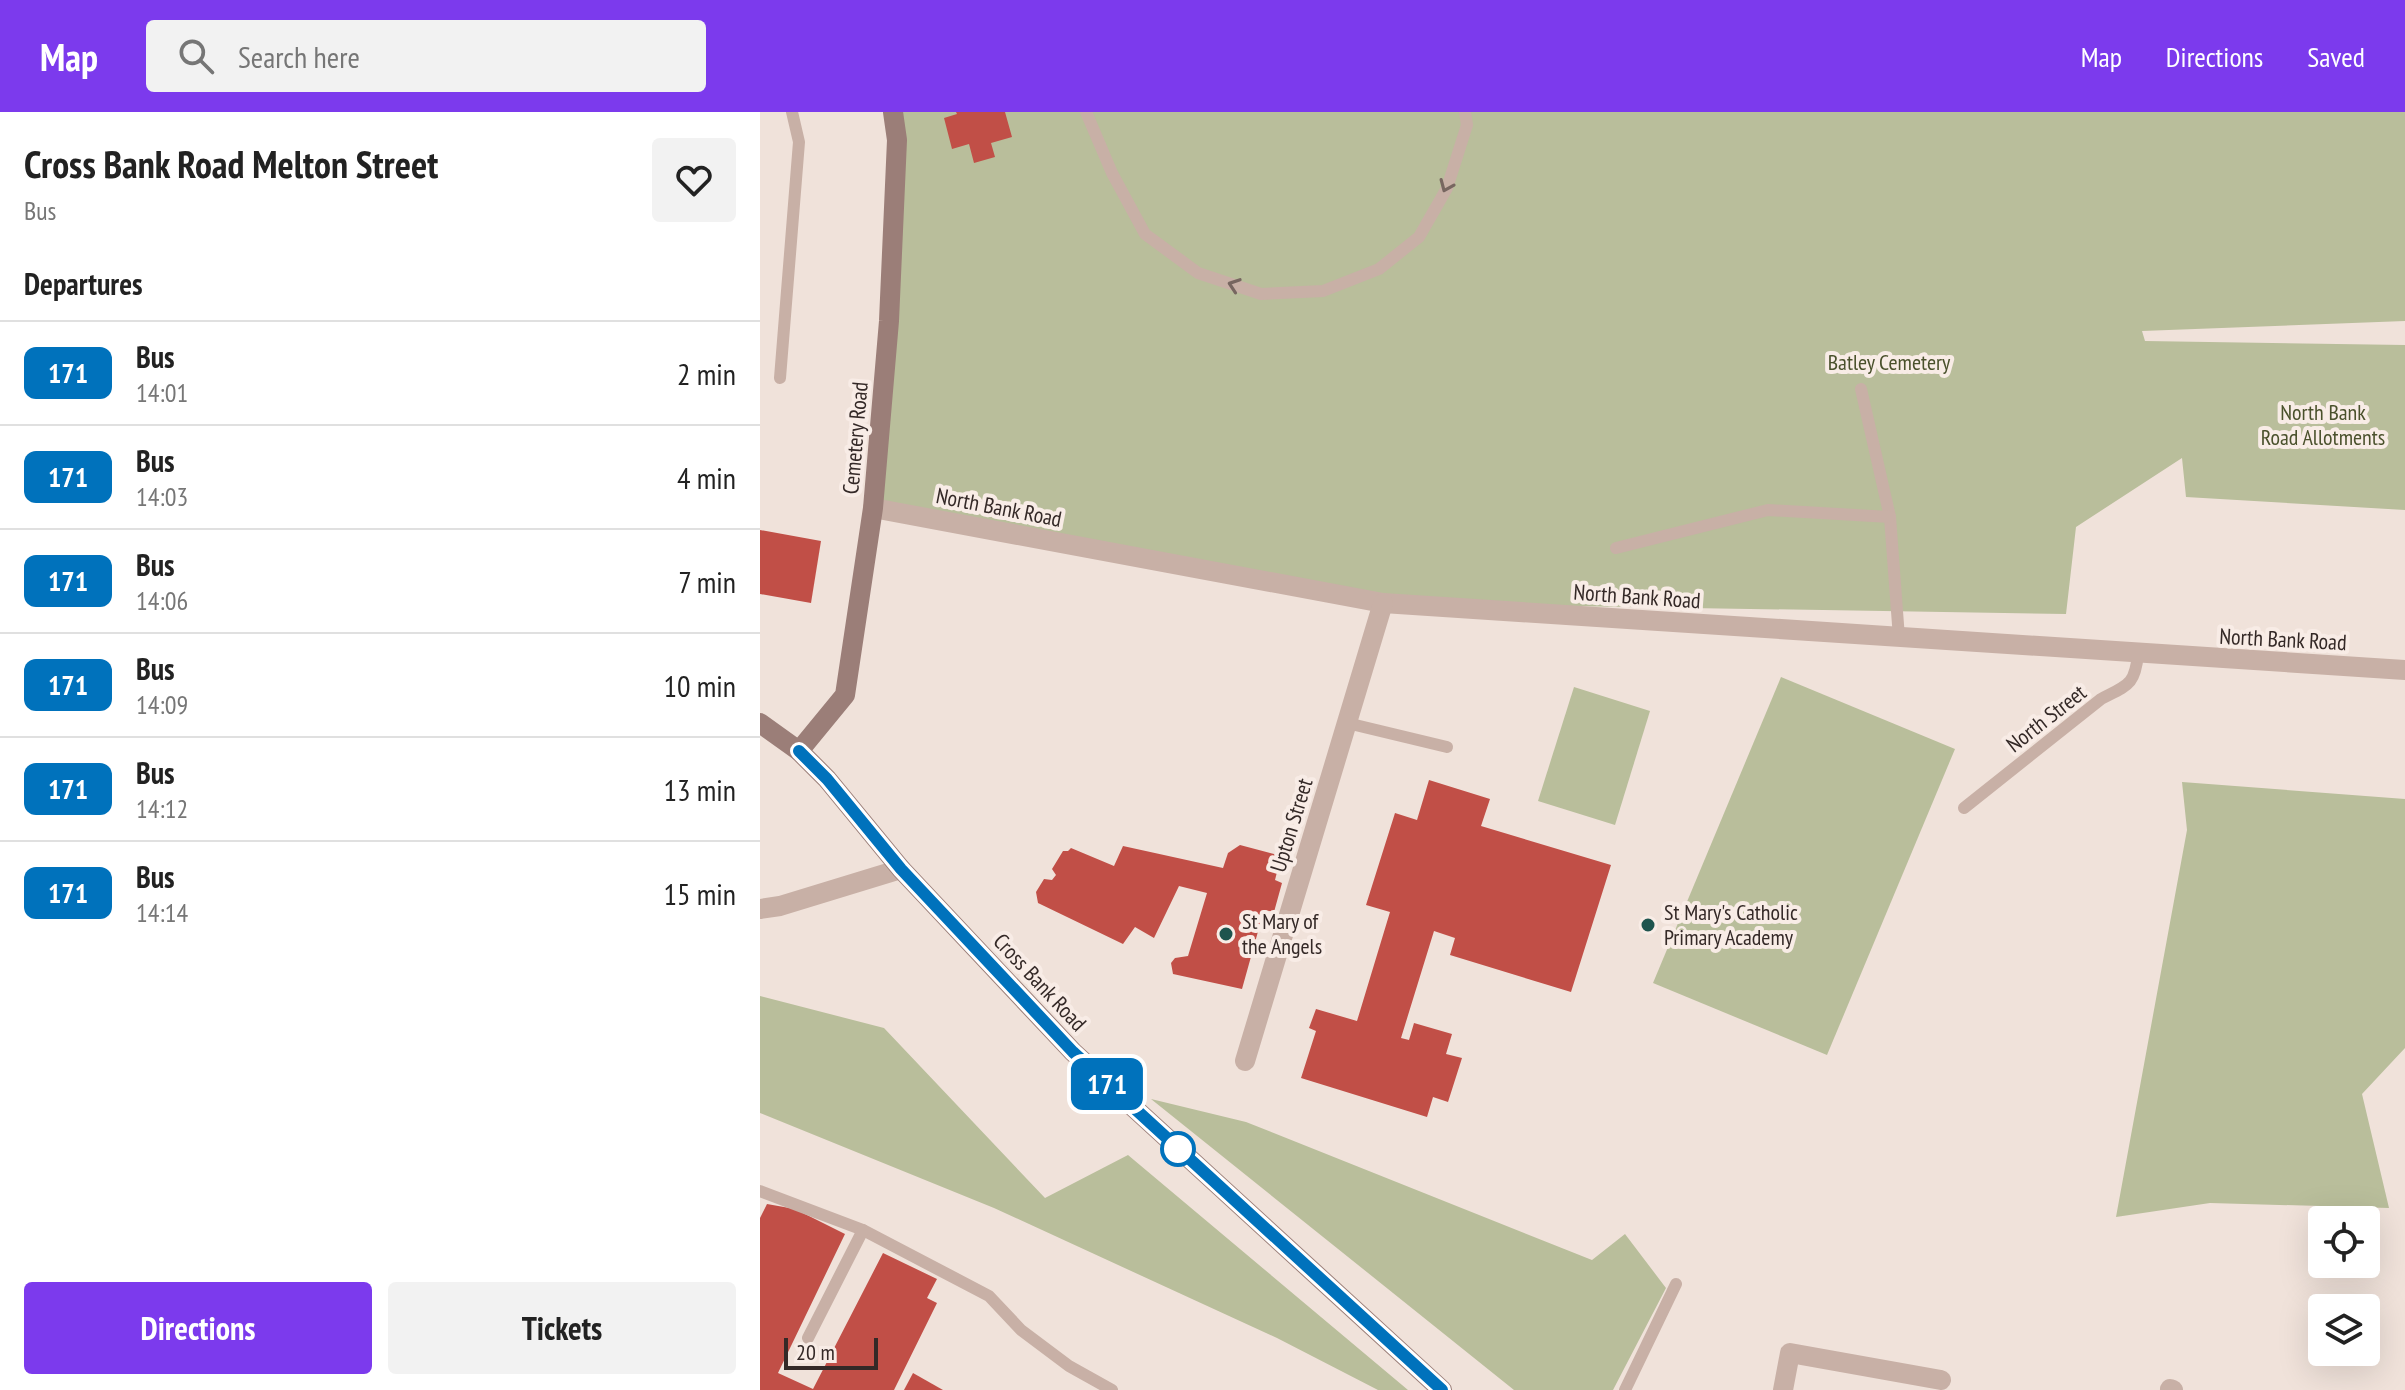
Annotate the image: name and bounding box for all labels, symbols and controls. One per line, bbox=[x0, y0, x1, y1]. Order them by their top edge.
search box bbox=[146, 20, 706, 92]
text: Map bbox=[40, 32, 98, 81]
icon: search bbox=[174, 34, 218, 78]
text: Search here bbox=[238, 37, 360, 76]
text: Map bbox=[2081, 38, 2122, 75]
text: Directions bbox=[2166, 38, 2263, 75]
text: Saved bbox=[2307, 38, 2365, 75]
button: heart bbox=[652, 138, 736, 222]
text: Cross Bank Road Melton Street bbox=[24, 139, 438, 188]
one-way arrow bbox=[1440, 178, 1456, 192]
text: Bus bbox=[24, 194, 56, 227]
text: Departures bbox=[24, 264, 142, 303]
one-way arrow bbox=[1227, 278, 1241, 294]
text: Bus bbox=[136, 337, 175, 376]
park label: Batley Cemetery bbox=[1828, 348, 1951, 376]
text: 171 bbox=[48, 354, 88, 391]
text: 2 min bbox=[677, 354, 736, 393]
text: 14:01 bbox=[136, 376, 188, 409]
street label: Cemetery Road bbox=[836, 381, 874, 495]
park label: North Bank Road Allotments bbox=[2261, 398, 2385, 451]
text: Bus bbox=[136, 441, 175, 480]
text: 171 bbox=[48, 458, 88, 495]
text: 4 min bbox=[677, 458, 736, 497]
text: 14:03 bbox=[136, 480, 188, 513]
street label: North Bank Road bbox=[934, 481, 1064, 533]
text: Bus bbox=[136, 545, 175, 584]
text: 171 bbox=[48, 562, 88, 599]
text: 7 min bbox=[678, 562, 736, 601]
street label: North Bank Road bbox=[1573, 578, 1701, 614]
text: 14:06 bbox=[136, 584, 188, 617]
street label: North Bank Road bbox=[2219, 622, 2347, 656]
text: Bus bbox=[136, 649, 175, 688]
text: 171 bbox=[48, 666, 88, 703]
text: 10 min bbox=[663, 666, 736, 705]
street label: North Street bbox=[2000, 678, 2092, 758]
text: 14:09 bbox=[136, 688, 188, 721]
text: Bus bbox=[136, 753, 175, 792]
text: 171 bbox=[48, 770, 88, 807]
text: 13 min bbox=[663, 770, 736, 809]
street label: Upton Street bbox=[1264, 775, 1318, 875]
text: 14:12 bbox=[136, 792, 188, 825]
text: Bus bbox=[136, 857, 175, 896]
text: 171 bbox=[48, 874, 88, 911]
text: 15 min bbox=[663, 874, 736, 913]
text: 14:14 bbox=[136, 896, 188, 929]
place label: St Mary's Catholic Primary Academy bbox=[1664, 898, 1798, 951]
place label: St Mary of the Angels bbox=[1242, 907, 1322, 960]
marker: St Mary's Catholic Primary Academy bbox=[1639, 916, 1657, 934]
marker: St Mary of the Angels bbox=[1217, 925, 1235, 943]
street label: Cross Bank Road bbox=[988, 927, 1092, 1037]
line badge: 171 bbox=[1061, 1058, 1153, 1110]
text: 171 bbox=[1087, 1065, 1127, 1102]
unlabelled marker bbox=[1161, 1132, 1195, 1166]
map controls bbox=[2308, 1206, 2380, 1366]
button: locate bbox=[2308, 1206, 2380, 1278]
button: Directions bbox=[24, 1282, 372, 1374]
button: Tickets bbox=[388, 1282, 736, 1374]
button: layers bbox=[2308, 1294, 2380, 1366]
scale bar bbox=[784, 1334, 878, 1370]
text: 20 m bbox=[796, 1338, 835, 1366]

